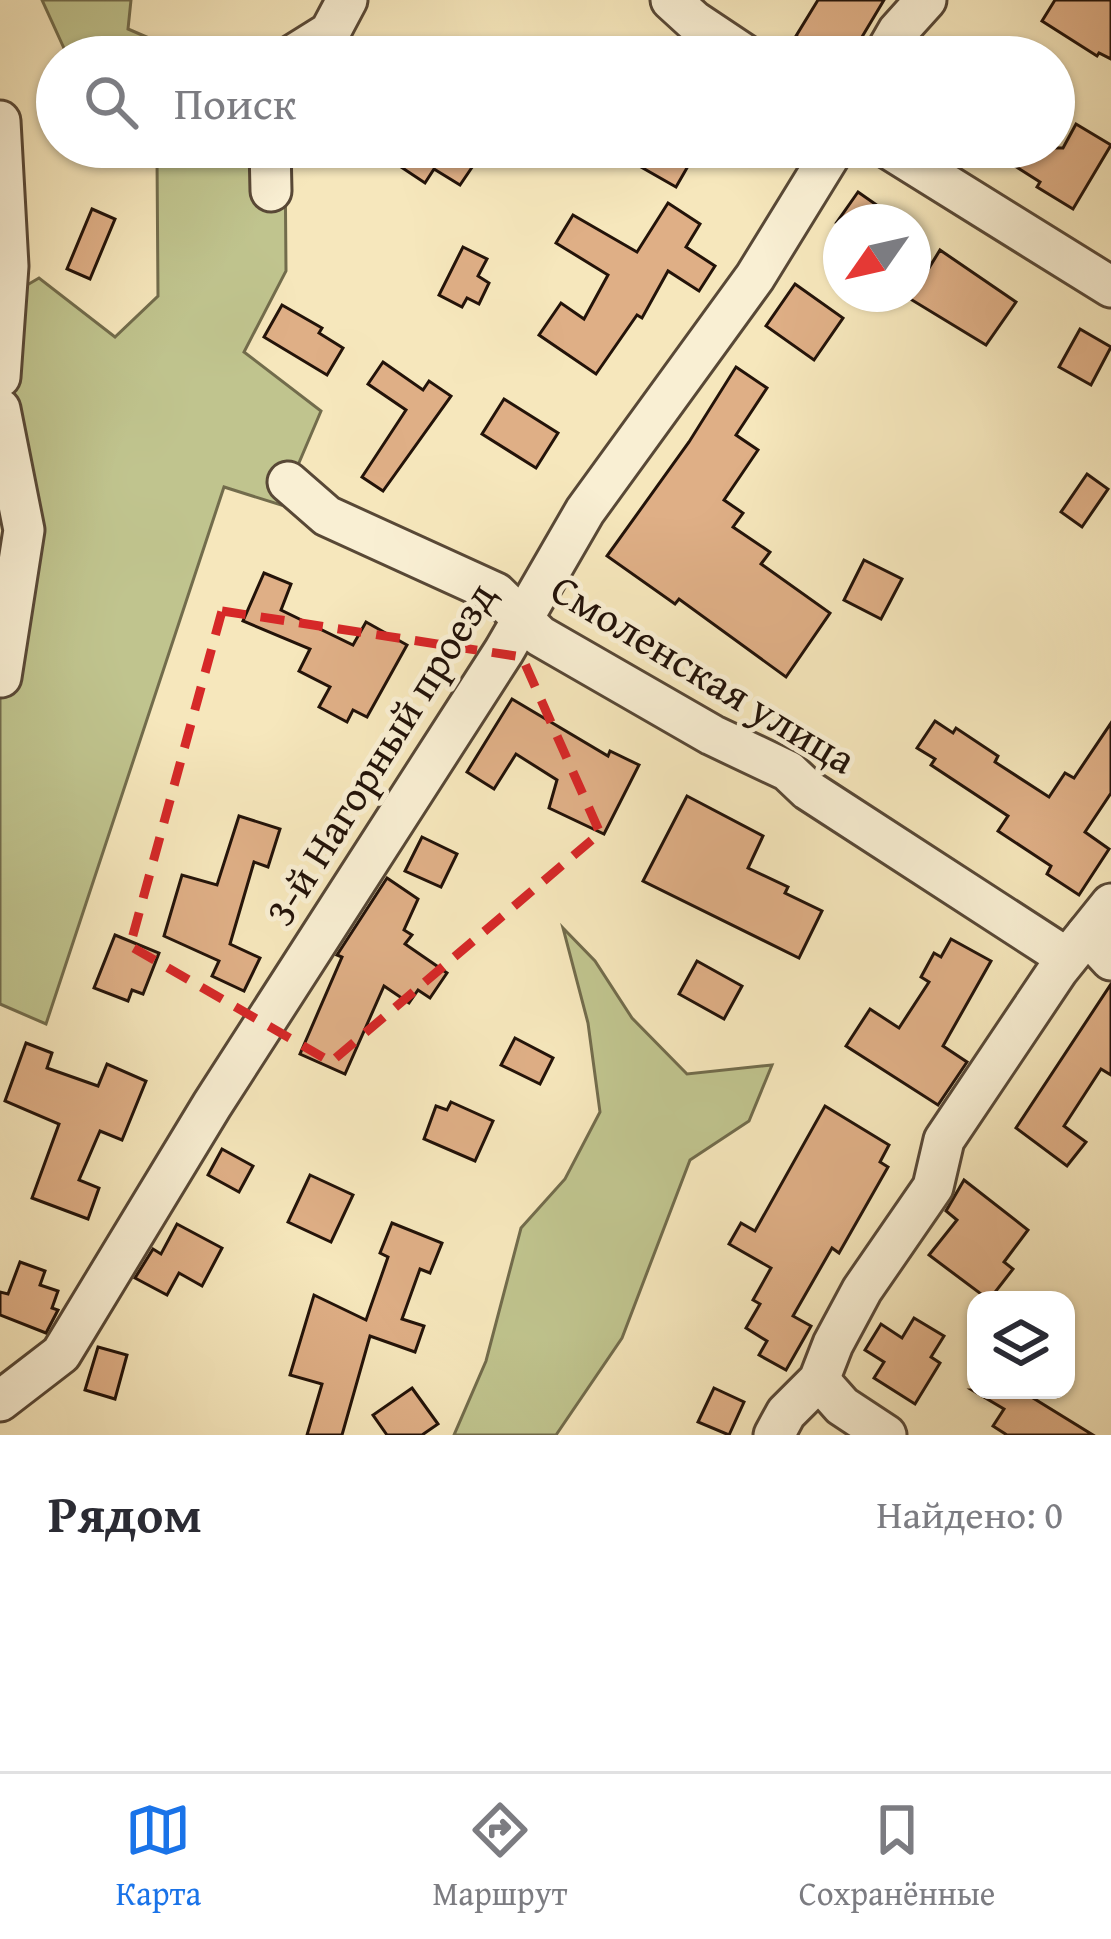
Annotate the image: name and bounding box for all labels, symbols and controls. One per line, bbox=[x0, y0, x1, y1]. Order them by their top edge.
search box bbox=[36, 36, 1075, 168]
icon: search bbox=[78, 69, 144, 135]
text: Поиск bbox=[174, 70, 296, 135]
north arrow bbox=[823, 204, 931, 312]
street label: Смоленская улица bbox=[540, 558, 868, 788]
street label: 3-й Нагорный проезд bbox=[248, 569, 510, 937]
map controls bbox=[967, 1291, 1075, 1399]
button: layers bbox=[967, 1291, 1075, 1399]
text: Рядом bbox=[48, 1476, 202, 1551]
text: Найдено: 0 bbox=[876, 1485, 1063, 1542]
tab: Карта bbox=[116, 1797, 201, 1917]
tab: Маршрут bbox=[432, 1797, 567, 1917]
tab: Сохранённые bbox=[799, 1797, 995, 1917]

